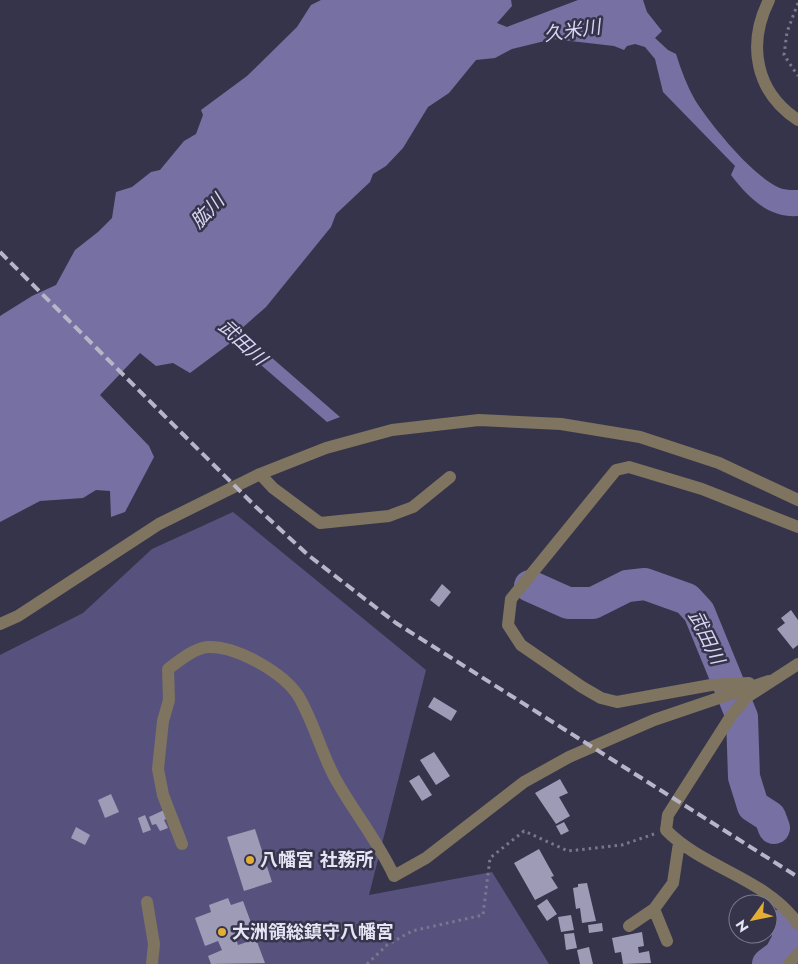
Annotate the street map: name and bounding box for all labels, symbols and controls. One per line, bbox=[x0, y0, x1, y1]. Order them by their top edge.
water label: 久米川 bbox=[542, 13, 604, 48]
water label: 肱川 bbox=[184, 187, 232, 234]
water label: 武田川 bbox=[213, 313, 274, 373]
water label: 武田川 bbox=[682, 606, 732, 671]
place label: 八幡宮 社務所 bbox=[260, 847, 373, 873]
marker: 八幡宮 社務所 bbox=[244, 854, 256, 866]
north arrow bbox=[728, 894, 778, 944]
text: N bbox=[731, 916, 754, 936]
place label: 大洲領総鎮守八幡宮 bbox=[232, 919, 394, 945]
marker: 大洲領総鎮守八幡宮 bbox=[216, 926, 228, 938]

